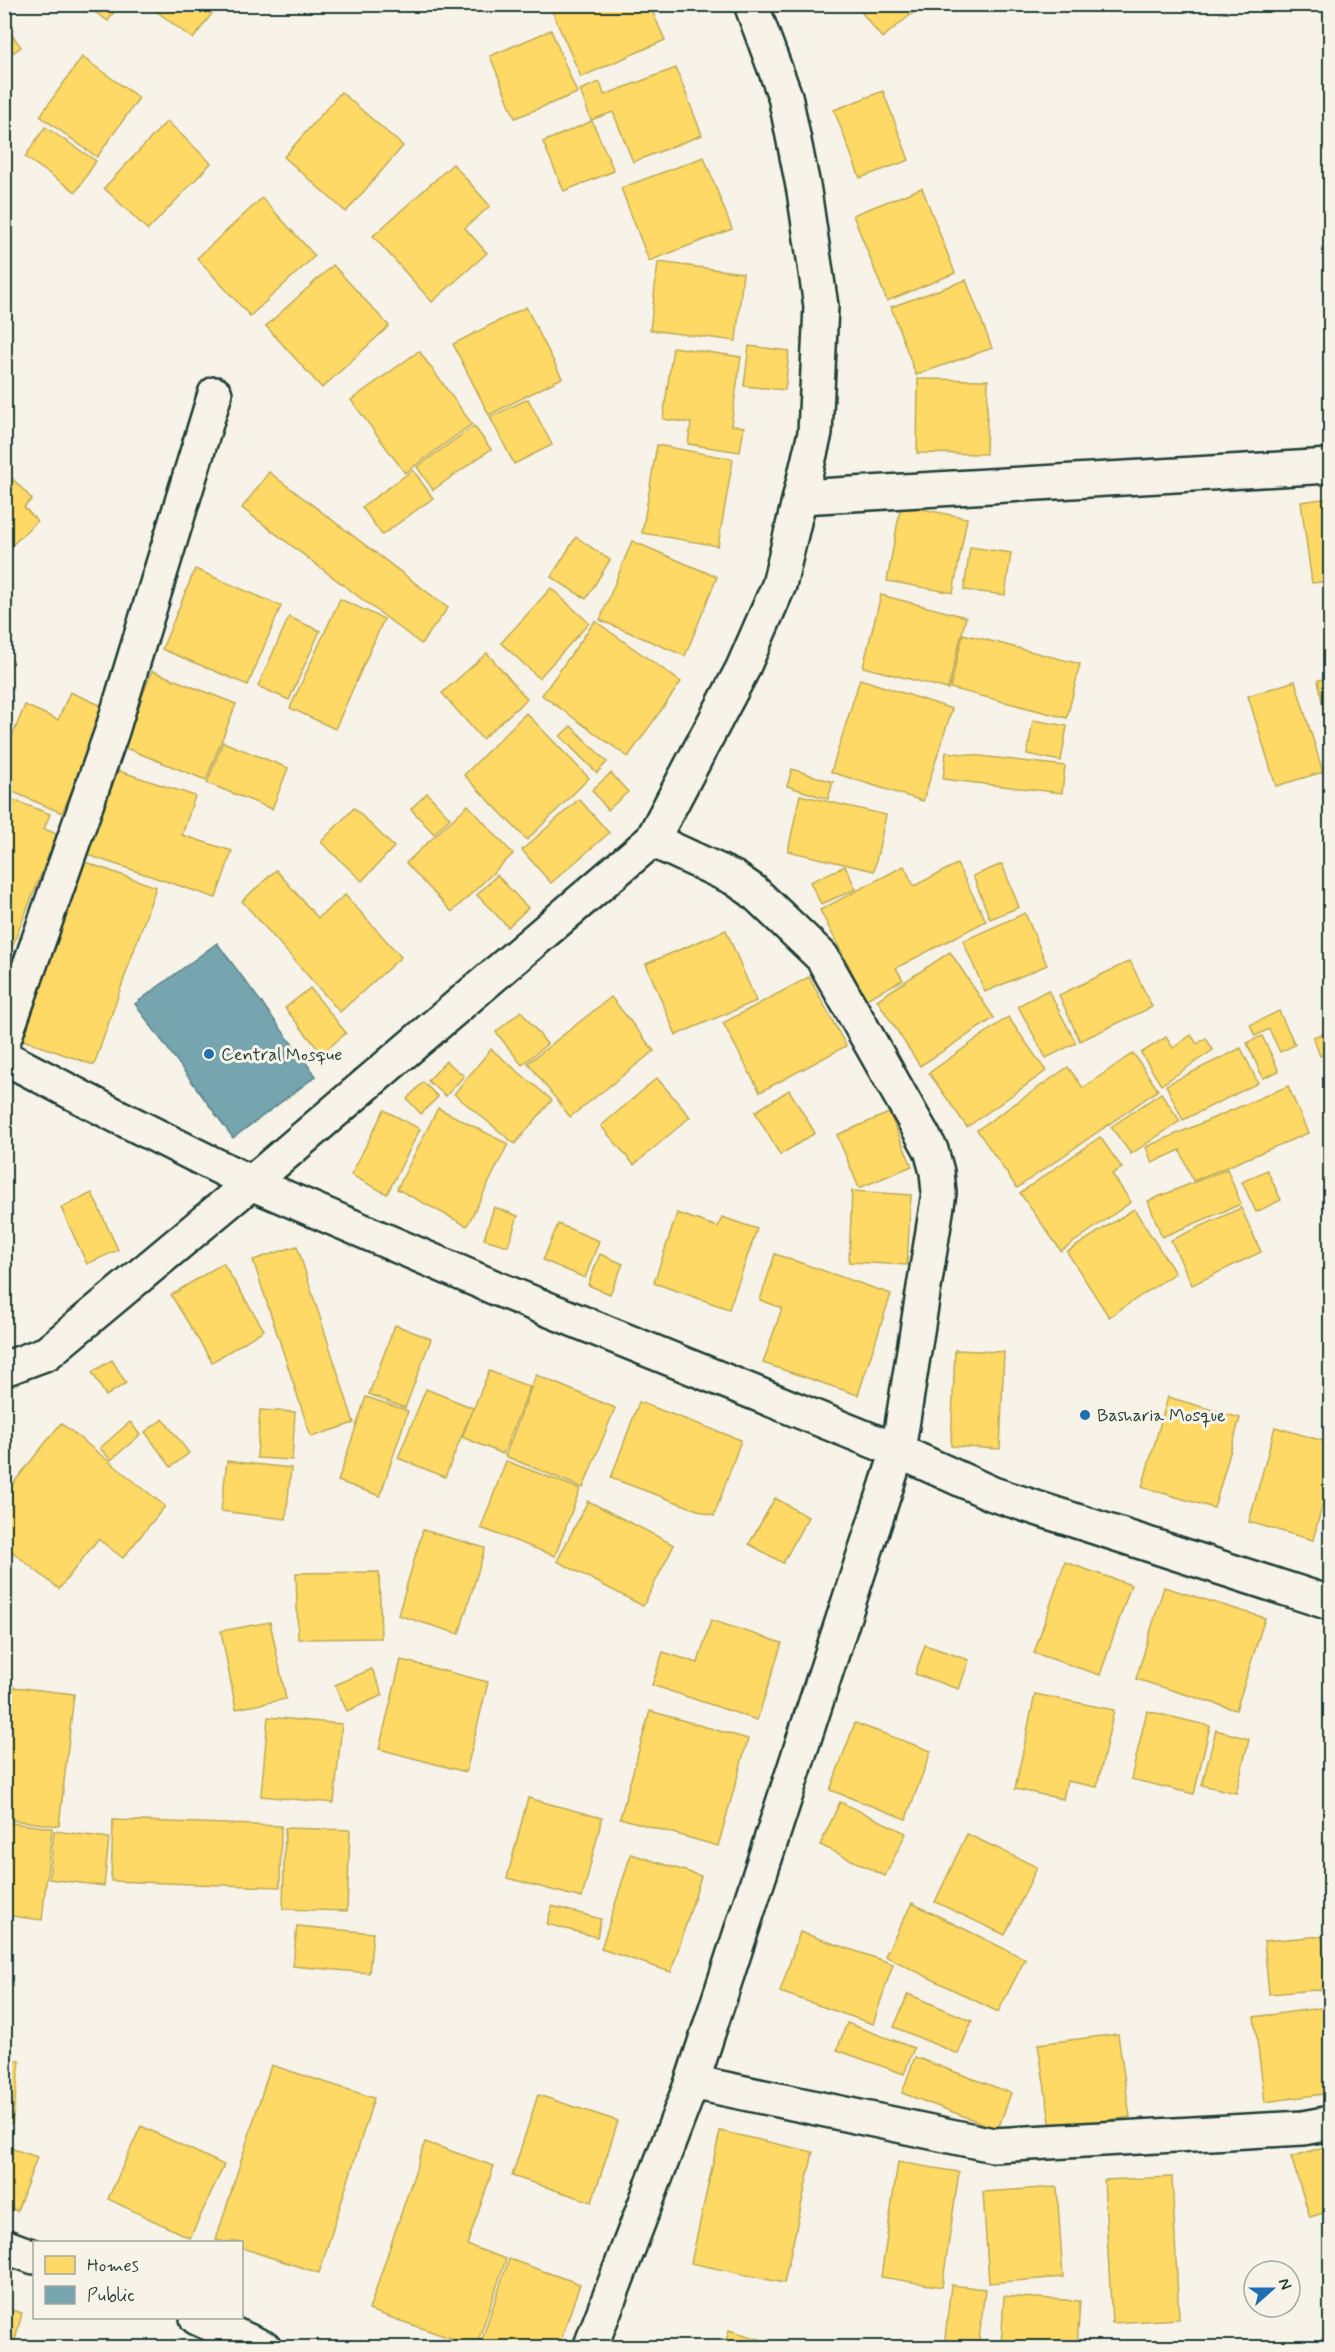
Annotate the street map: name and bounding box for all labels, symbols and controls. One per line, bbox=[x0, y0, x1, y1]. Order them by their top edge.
place label: Central Mosque bbox=[221, 1043, 342, 1067]
marker: Central Mosque bbox=[202, 1047, 216, 1061]
place label: Basharia Mosque bbox=[1097, 1404, 1225, 1428]
marker: Basharia Mosque bbox=[1078, 1408, 1092, 1422]
legend bbox=[33, 2241, 243, 2319]
text: Homes bbox=[87, 2254, 139, 2278]
north arrow bbox=[1242, 2259, 1302, 2319]
text: N bbox=[1273, 2275, 1296, 2293]
text: Public bbox=[87, 2284, 135, 2308]

